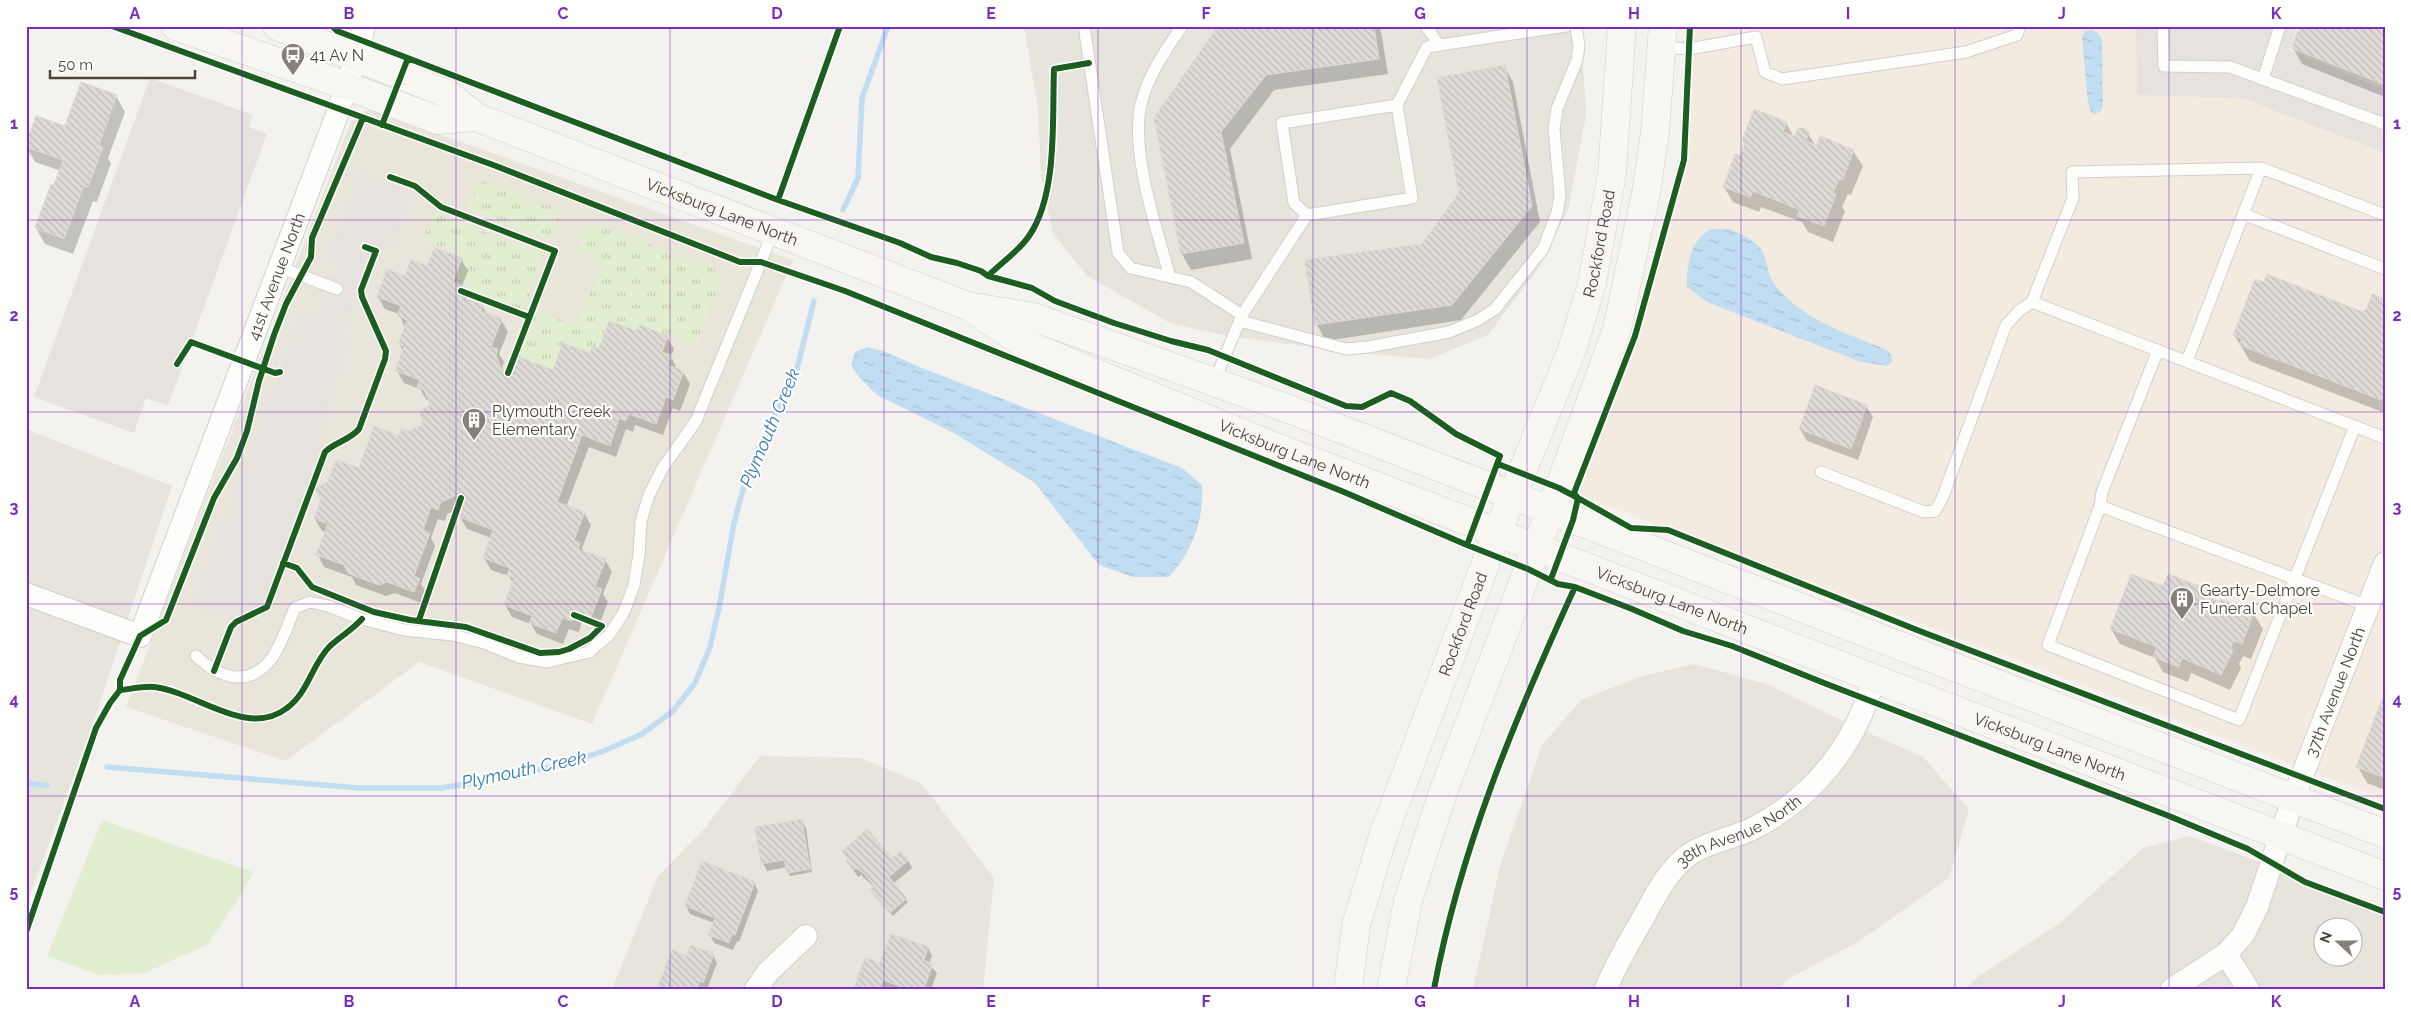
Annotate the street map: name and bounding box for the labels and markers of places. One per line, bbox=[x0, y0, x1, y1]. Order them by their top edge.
bus stop icon: 41 Av N bbox=[280, 42, 306, 76]
place label: 41 Av N bbox=[310, 46, 364, 65]
place label: Plymouth Creek Elementary bbox=[492, 402, 611, 439]
building icon: Plymouth Creek Elementary bbox=[461, 407, 487, 441]
place label: Gearty-Delmore Funeral Chapel bbox=[2200, 581, 2320, 618]
building icon: Gearty-Delmore Funeral Chapel bbox=[2169, 586, 2195, 620]

